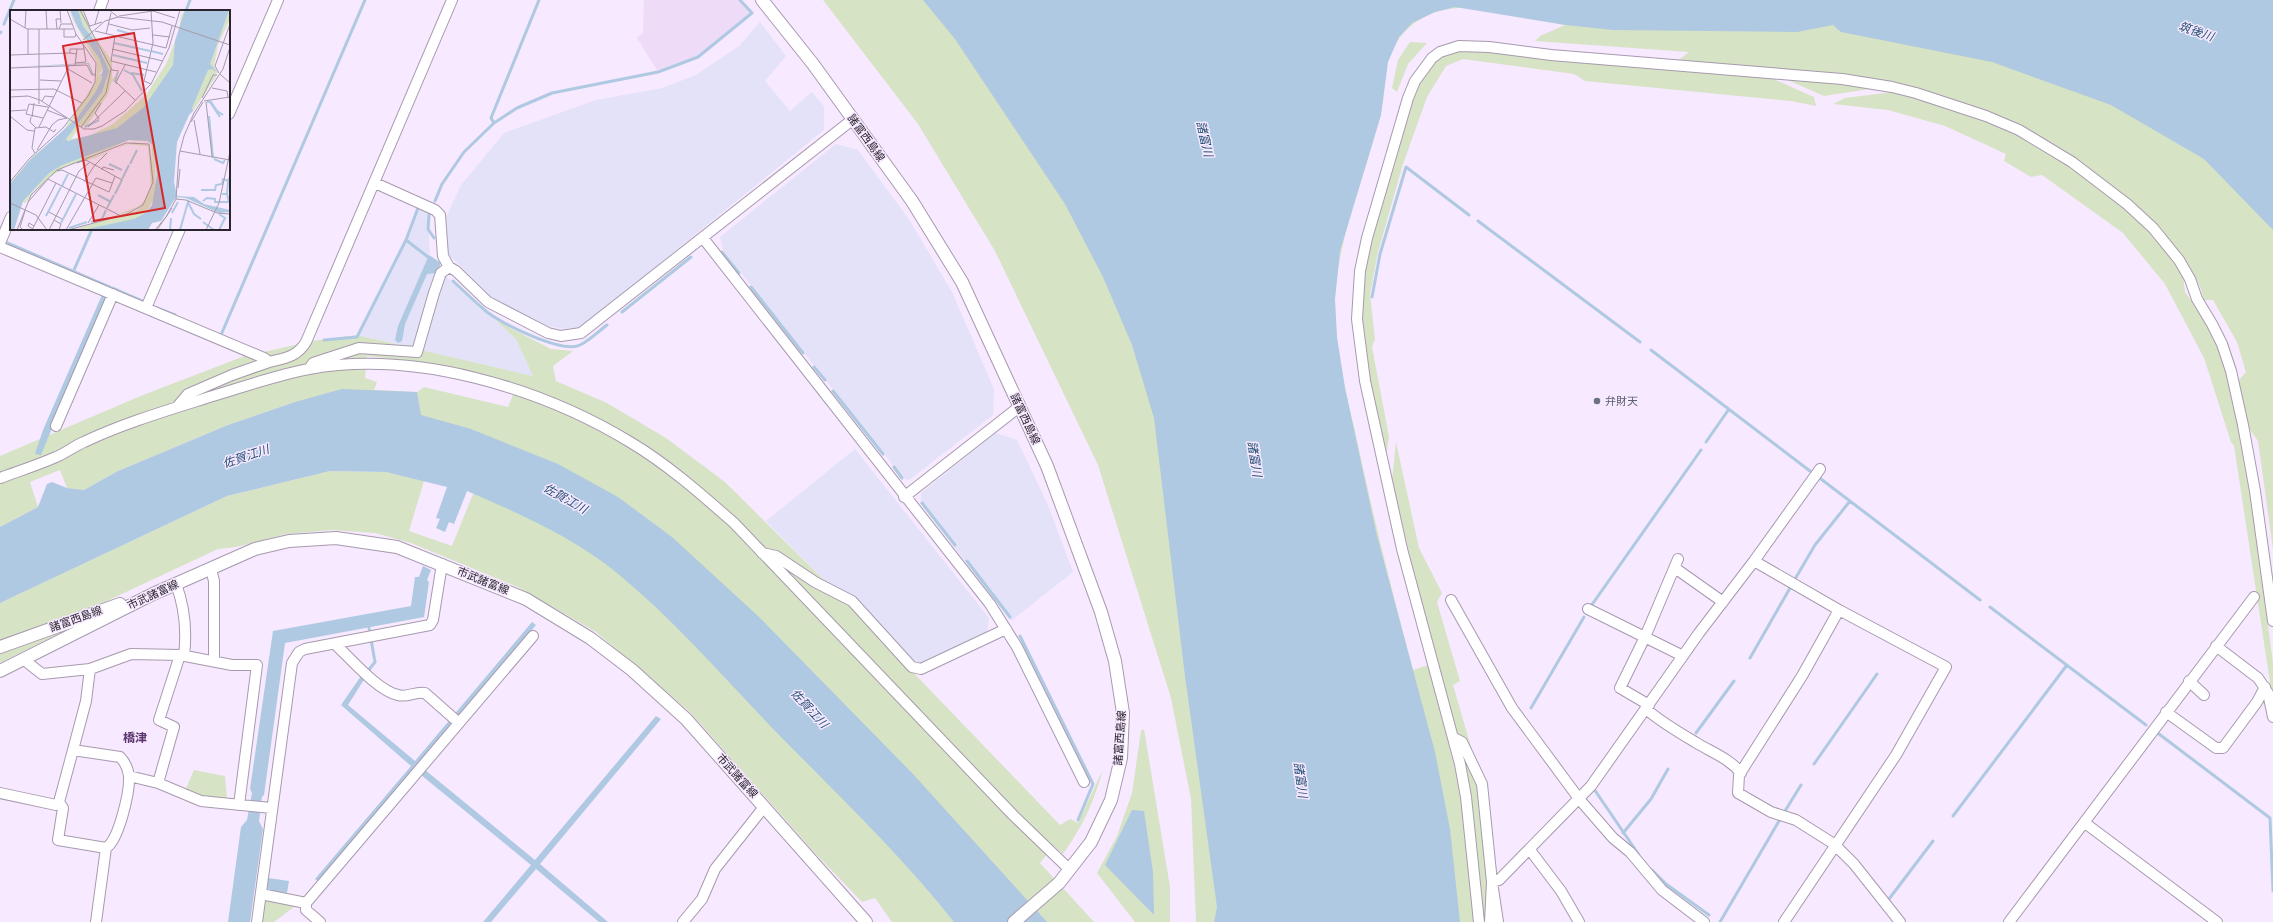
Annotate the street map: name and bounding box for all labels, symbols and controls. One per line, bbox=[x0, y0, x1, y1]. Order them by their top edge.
inset map bbox=[10, 10, 230, 230]
water label: 筑後川 bbox=[2177, 19, 2217, 46]
street label: 諸富西島線 bbox=[845, 112, 887, 164]
water label: 諸富川 bbox=[1193, 120, 1216, 160]
street label: 諸富西島線 bbox=[1007, 391, 1043, 447]
place label: 弁財天 bbox=[1605, 395, 1638, 408]
marker: 弁財天 bbox=[1592, 396, 1602, 406]
water label: 諸富川 bbox=[1244, 440, 1265, 480]
water label: 佐賀江川 bbox=[221, 441, 273, 472]
water label: 佐賀江川 bbox=[540, 481, 591, 518]
street label: 市武諸富線 bbox=[455, 565, 511, 597]
street label: 市武諸富線 bbox=[125, 577, 181, 613]
street label: 諸富西島線 bbox=[48, 603, 104, 635]
water label: 佐賀江川 bbox=[787, 686, 832, 733]
street label: 諸富西島線 bbox=[1112, 710, 1128, 766]
district label: 橋津 bbox=[123, 731, 147, 746]
street label: 市武諸富線 bbox=[714, 751, 760, 801]
water label: 諸富川 bbox=[1290, 761, 1310, 801]

